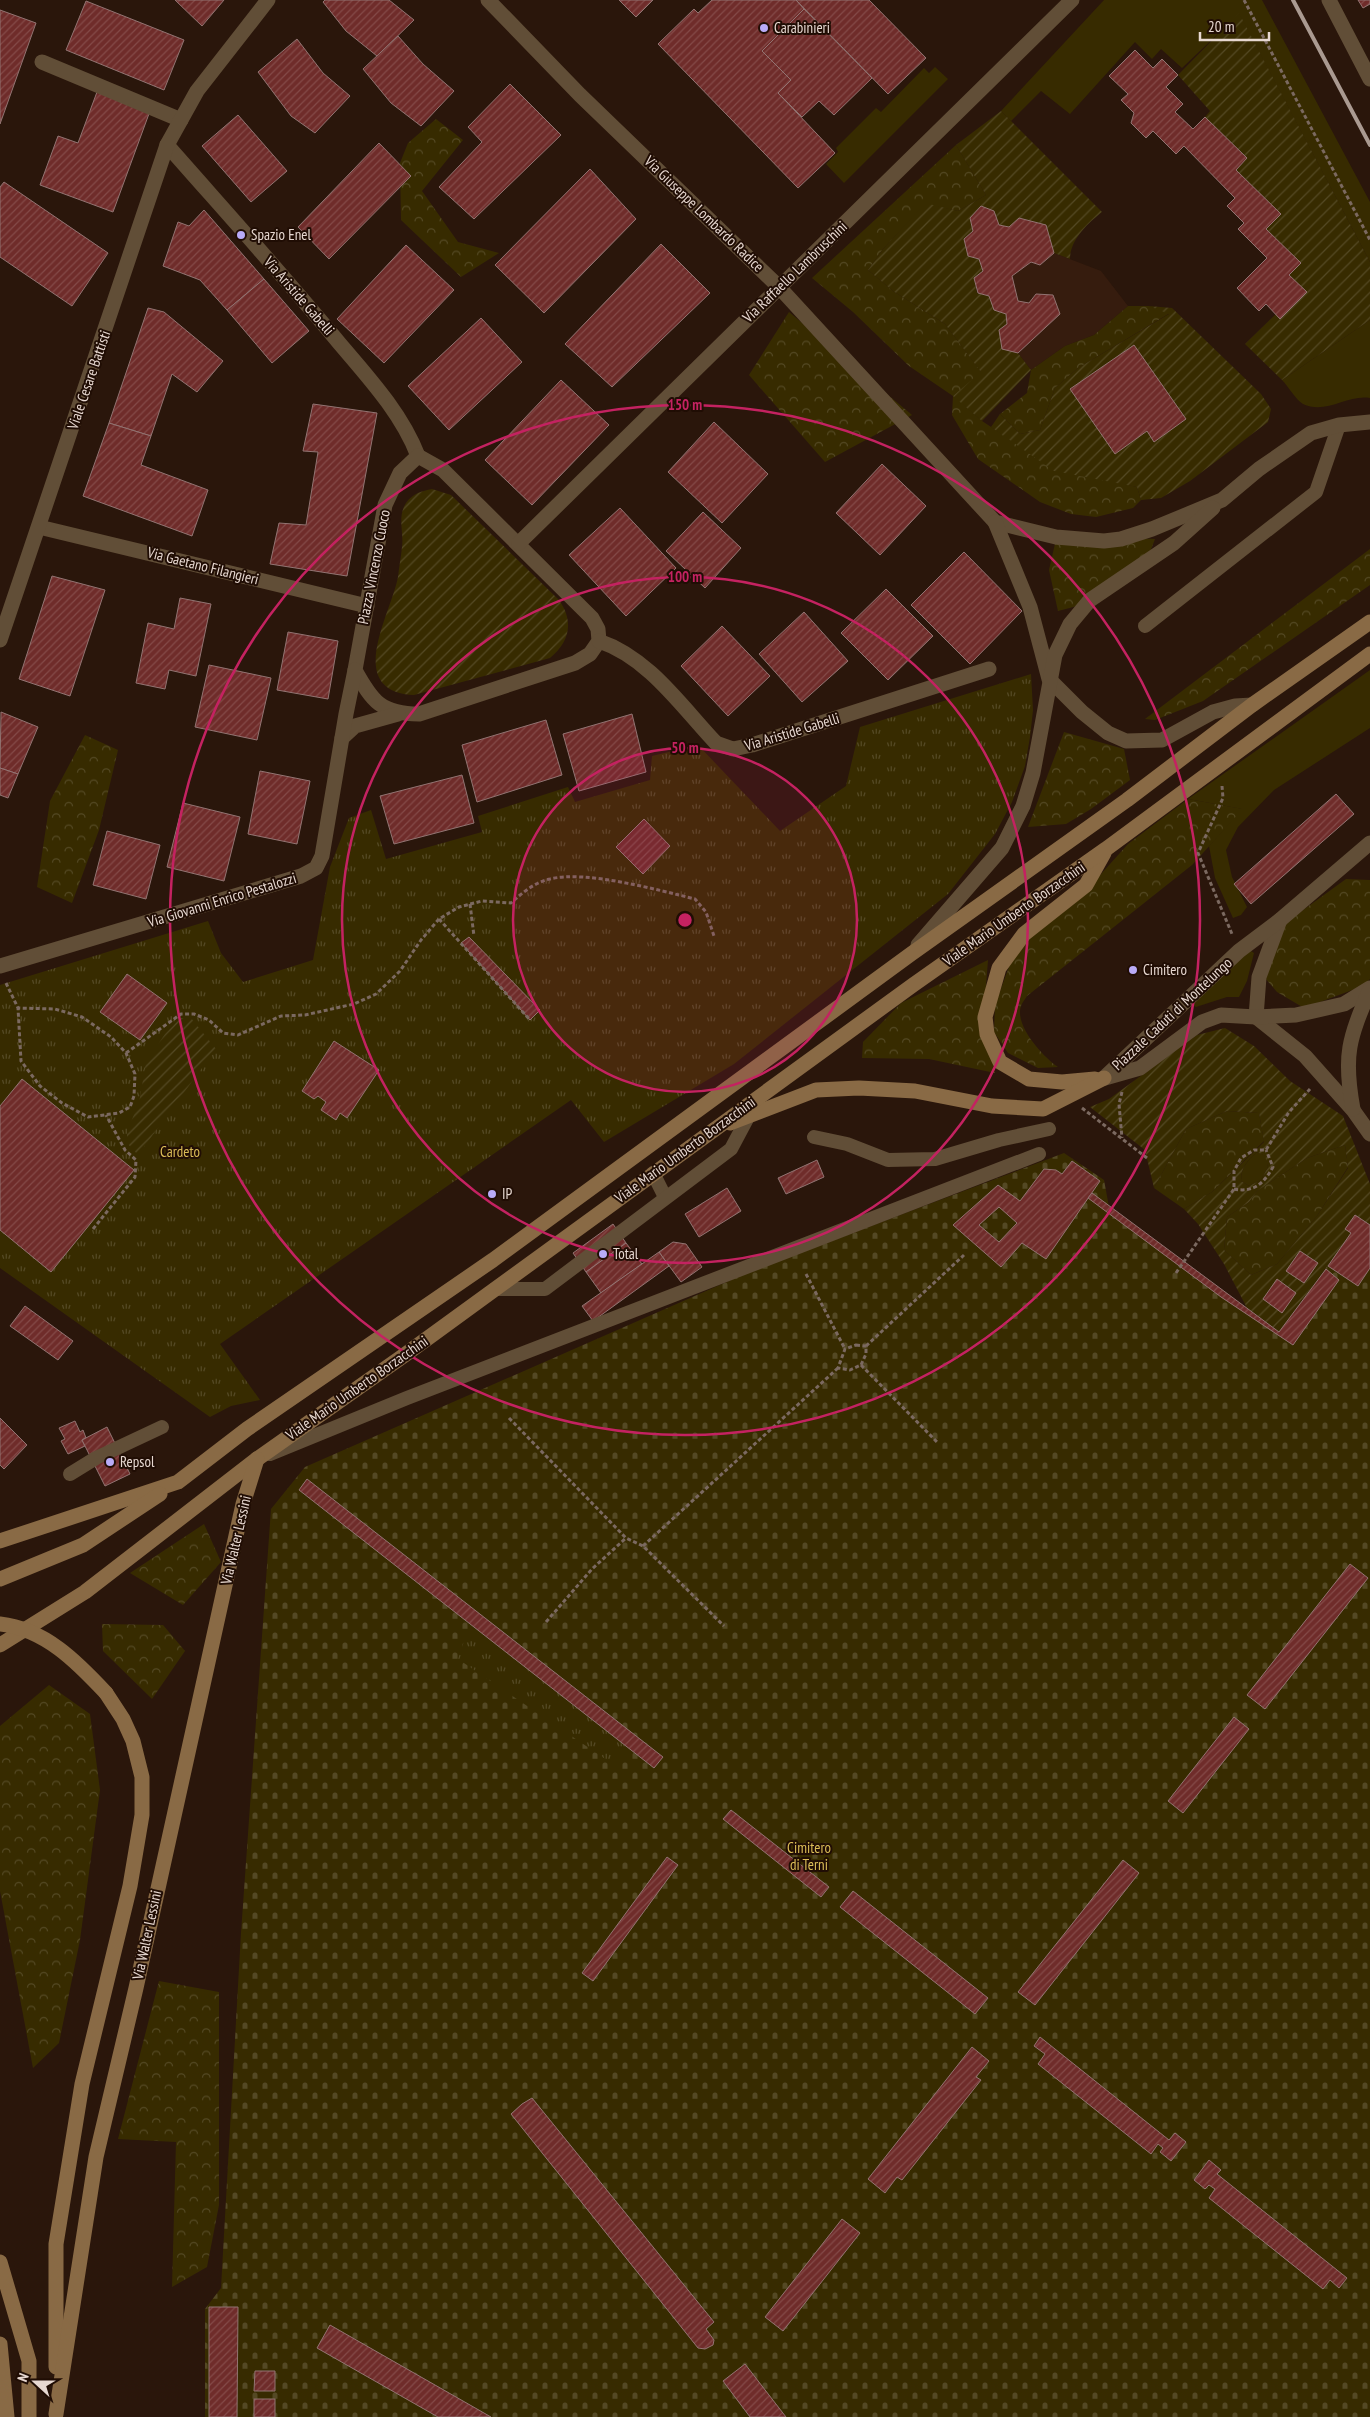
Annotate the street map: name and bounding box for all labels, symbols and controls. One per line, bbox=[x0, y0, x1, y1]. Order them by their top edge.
scale bar bbox=[1200, 10, 1269, 42]
text: 20 m bbox=[1208, 17, 1234, 36]
place label: Carabinieri bbox=[774, 18, 830, 37]
marker: Carabinieri bbox=[758, 22, 770, 34]
street label: Via Giuseppe Lombardo Radice bbox=[640, 151, 768, 276]
street label: Via Raffaello Lambruschini bbox=[738, 217, 851, 327]
place label: Spazio Enel bbox=[251, 225, 311, 244]
marker: Spazio Enel bbox=[235, 229, 247, 241]
street label: Via Aristide Gabelli bbox=[259, 252, 339, 339]
street label: Viale Cesare Battisti bbox=[62, 328, 114, 433]
text: 150 m bbox=[668, 395, 702, 414]
street label: Piazza Vincenzo Cuoco bbox=[353, 508, 394, 626]
street label: Via Gaetano Filangieri bbox=[144, 542, 261, 589]
text: 100 m bbox=[668, 567, 702, 586]
street label: Via Aristide Gabelli bbox=[741, 708, 842, 755]
text: 50 m bbox=[671, 738, 699, 757]
street label: Viale Mario Umberto Borzacchini bbox=[938, 857, 1088, 970]
street label: Via Giovanni Enrico Pestalozzi bbox=[144, 868, 298, 931]
centre of rings bbox=[676, 911, 694, 929]
street label: Piazzale Caduti di Montelungo bbox=[1108, 953, 1236, 1074]
place label: Cimitero bbox=[1143, 960, 1187, 979]
marker: Cimitero bbox=[1127, 964, 1139, 976]
street label: Viale Mario Umberto Borzacchini bbox=[610, 1092, 759, 1208]
park label: Cardeto bbox=[160, 1142, 200, 1161]
place label: IP bbox=[502, 1184, 512, 1203]
marker: IP bbox=[486, 1188, 498, 1200]
place label: Total bbox=[613, 1244, 639, 1263]
marker: Total bbox=[597, 1248, 609, 1260]
street label: Viale Mario Umberto Borzacchini bbox=[281, 1331, 431, 1444]
place label: Repsol bbox=[120, 1452, 155, 1471]
marker: Repsol bbox=[104, 1456, 116, 1468]
street label: Via Walter Lessini bbox=[216, 1494, 255, 1587]
park label: Cimitero di Terni bbox=[787, 1838, 831, 1874]
street label: Via Walter Lessini bbox=[128, 1889, 165, 1982]
north arrow bbox=[10, 2357, 60, 2407]
text: N bbox=[13, 2371, 33, 2384]

